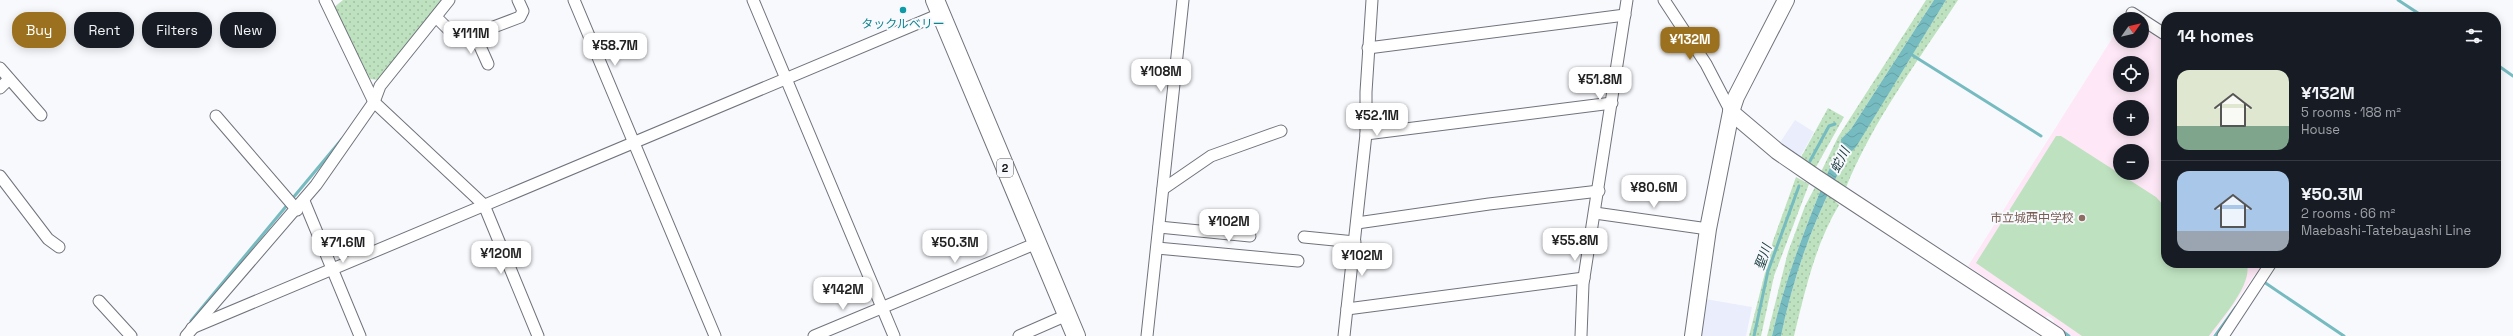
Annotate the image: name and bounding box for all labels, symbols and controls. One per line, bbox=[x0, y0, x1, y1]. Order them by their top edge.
marker: タックルベリー bbox=[898, 5, 908, 15]
chip: Buy bbox=[12, 12, 66, 48]
chip: Rent bbox=[74, 12, 134, 48]
chip: Filters bbox=[142, 12, 212, 48]
chip: New bbox=[220, 12, 276, 48]
north arrow bbox=[2113, 12, 2149, 48]
map controls bbox=[2113, 12, 2149, 180]
place label: タックルベリー bbox=[861, 16, 945, 32]
pin: ¥111M bbox=[443, 21, 499, 55]
text: ¥111M bbox=[452, 25, 490, 42]
text: 14 homes bbox=[2177, 25, 2254, 47]
icon: filters bbox=[2463, 25, 2485, 47]
pin: ¥132M bbox=[1662, 27, 1718, 61]
text: ¥132M bbox=[1669, 31, 1711, 48]
pin: ¥58.7M bbox=[582, 33, 648, 67]
text: ¥58.7M bbox=[592, 37, 638, 54]
button: locate bbox=[2113, 56, 2149, 92]
pin: ¥108M bbox=[1133, 59, 1189, 93]
text: ¥108M bbox=[1140, 63, 1182, 80]
pin: ¥51.8M bbox=[1567, 67, 1633, 101]
text: ¥51.8M bbox=[1578, 71, 1622, 88]
text: ¥132M bbox=[2301, 82, 2355, 104]
icon: home bbox=[2209, 86, 2257, 134]
button: + bbox=[2113, 100, 2149, 136]
pin: ¥52.1M bbox=[1344, 103, 1410, 137]
text: 5 rooms · 188 m² bbox=[2301, 104, 2401, 121]
text: ¥52.1M bbox=[1355, 107, 1399, 124]
text: House bbox=[2301, 121, 2340, 138]
water label: 蛇川 bbox=[1827, 143, 1854, 175]
button: − bbox=[2113, 144, 2149, 180]
road number: 2 bbox=[997, 159, 1013, 177]
pin: ¥80.6M bbox=[1621, 175, 1687, 209]
text: ¥80.6M bbox=[1630, 179, 1678, 196]
text: ¥50.3M bbox=[2301, 183, 2363, 205]
icon: home bbox=[2209, 187, 2257, 235]
text: 2 rooms · 66 m² bbox=[2301, 205, 2395, 222]
pin: ¥102M bbox=[1201, 209, 1257, 243]
place label: 市立城西中学校 bbox=[1990, 210, 2074, 226]
text: ¥102M bbox=[1208, 213, 1250, 230]
marker: 市立城西中学校 bbox=[2077, 213, 2087, 223]
text: Maebashi-Tatebayashi Line bbox=[2301, 222, 2471, 239]
pin: ¥55.8M bbox=[1542, 228, 1608, 262]
pin: ¥71.6M bbox=[310, 230, 376, 264]
pin: ¥50.3M bbox=[922, 230, 988, 264]
text: ¥55.8M bbox=[1552, 232, 1598, 249]
text: ¥71.6M bbox=[321, 234, 365, 251]
text: ¥50.3M bbox=[931, 234, 979, 251]
water label: 聖川 bbox=[1751, 240, 1776, 272]
pin: ¥120M bbox=[473, 241, 529, 275]
pin: ¥102M bbox=[1334, 243, 1390, 277]
text: ¥120M bbox=[480, 245, 522, 262]
text: ¥102M bbox=[1341, 247, 1383, 264]
pin: ¥142M bbox=[815, 277, 871, 311]
text: ¥142M bbox=[822, 281, 864, 298]

